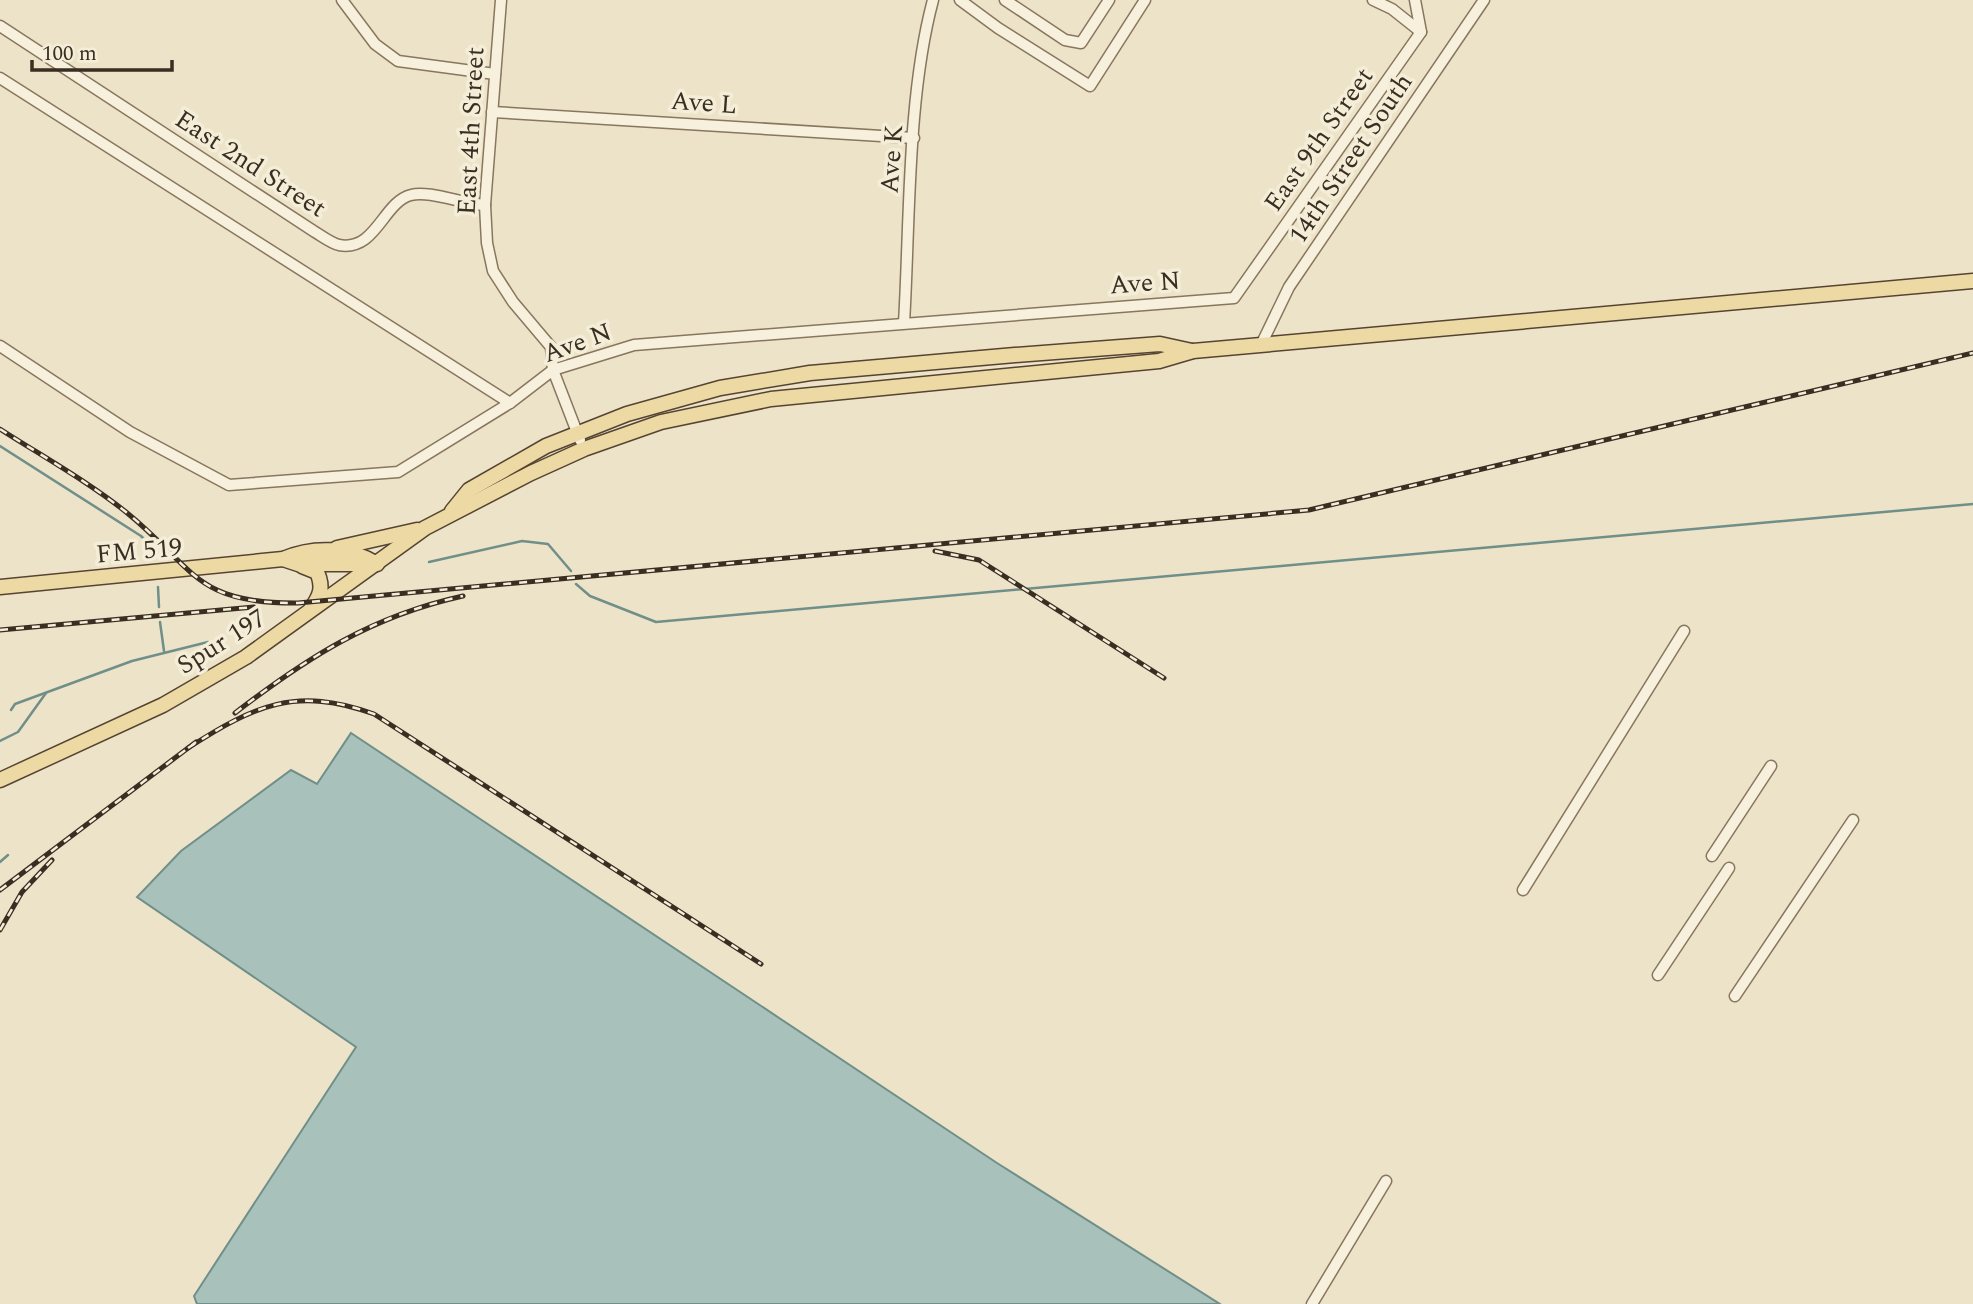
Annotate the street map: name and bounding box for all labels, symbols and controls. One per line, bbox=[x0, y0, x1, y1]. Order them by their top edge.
scale bar bbox=[32, 28, 172, 72]
text: 100 m bbox=[42, 38, 97, 70]
street label: East 4th Street bbox=[447, 46, 495, 216]
street label: East 9th Street bbox=[1254, 59, 1383, 220]
street label: 14th Street South bbox=[1279, 65, 1423, 252]
street label: Ave L bbox=[669, 81, 738, 125]
street label: East 2nd Street bbox=[167, 100, 334, 228]
street label: Ave K bbox=[870, 123, 914, 195]
street label: Ave N bbox=[1108, 261, 1182, 305]
street label: Ave N bbox=[537, 312, 617, 374]
street label: FM 519 bbox=[94, 527, 184, 575]
street label: Spur 197 bbox=[169, 599, 274, 685]

